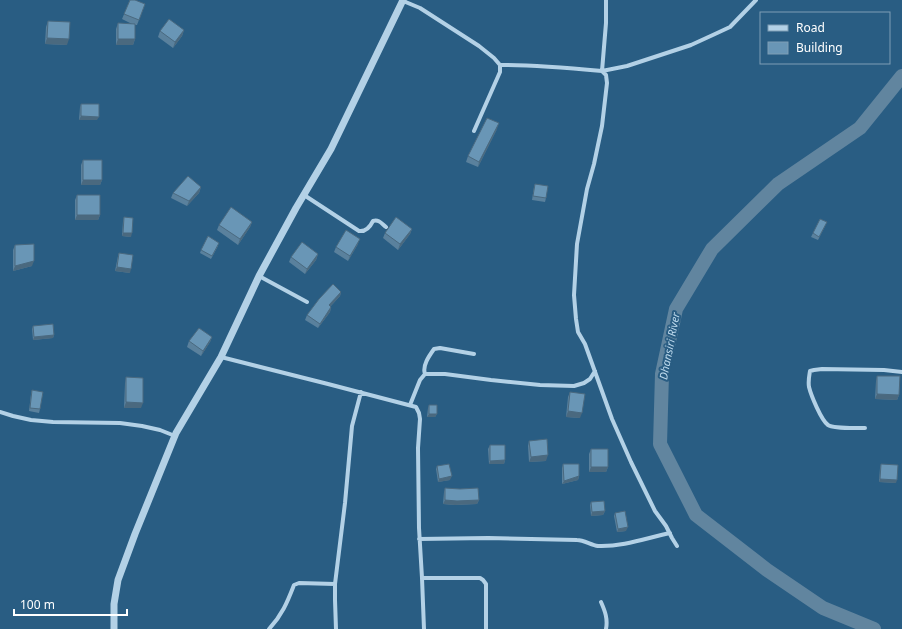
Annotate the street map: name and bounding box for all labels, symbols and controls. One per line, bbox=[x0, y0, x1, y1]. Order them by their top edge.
legend bbox=[760, 12, 890, 64]
text: Road bbox=[796, 19, 825, 36]
text: Building bbox=[796, 39, 843, 56]
water label: Dhansiri River bbox=[655, 311, 683, 381]
scale bar bbox=[14, 591, 127, 617]
text: 100 m bbox=[20, 596, 55, 613]

